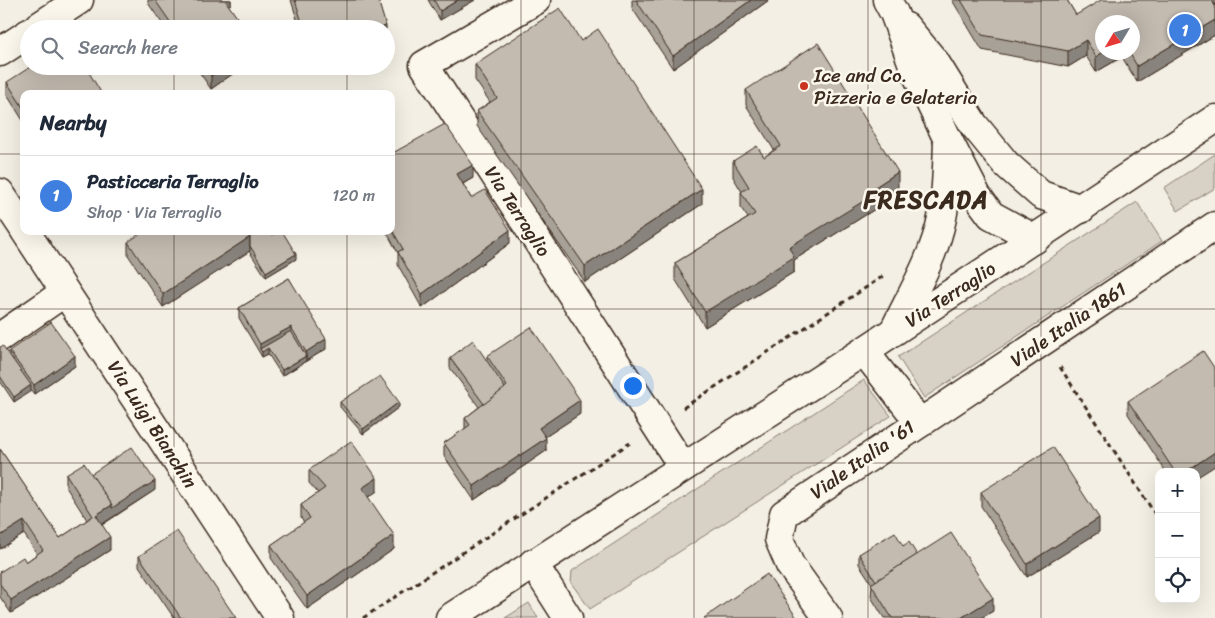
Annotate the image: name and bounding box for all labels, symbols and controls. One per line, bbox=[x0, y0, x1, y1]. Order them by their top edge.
pin: 1 bbox=[1169, 11, 1201, 49]
north arrow bbox=[1095, 15, 1140, 60]
search box bbox=[20, 20, 395, 75]
text: Search here bbox=[78, 31, 178, 64]
icon: search bbox=[38, 34, 66, 62]
place label: Ice and Co. Pizzeria e Gelateria bbox=[813, 59, 978, 114]
marker: Ice and Co. Pizzeria e Gelateria bbox=[798, 80, 810, 92]
text: Nearby bbox=[40, 104, 106, 142]
street label: Via Terraglio bbox=[476, 159, 560, 264]
text: Pasticceria Terraglio bbox=[87, 165, 259, 198]
district label: FRESCADA bbox=[863, 179, 988, 221]
text: 1 bbox=[53, 181, 59, 210]
text: 120 m bbox=[332, 181, 375, 210]
text: Shop · Via Terraglio bbox=[87, 198, 222, 227]
street label: Via Terraglio bbox=[898, 252, 1003, 336]
street label: Viale Italia 1861 bbox=[1003, 273, 1133, 376]
street label: Via Luigi Bianchin bbox=[99, 354, 206, 495]
your location bbox=[620, 373, 646, 399]
street label: Viale Italia '61 bbox=[803, 411, 922, 508]
map controls bbox=[1155, 468, 1200, 603]
button: + bbox=[1155, 468, 1200, 513]
button: − bbox=[1155, 513, 1200, 558]
button: locate bbox=[1155, 558, 1200, 603]

